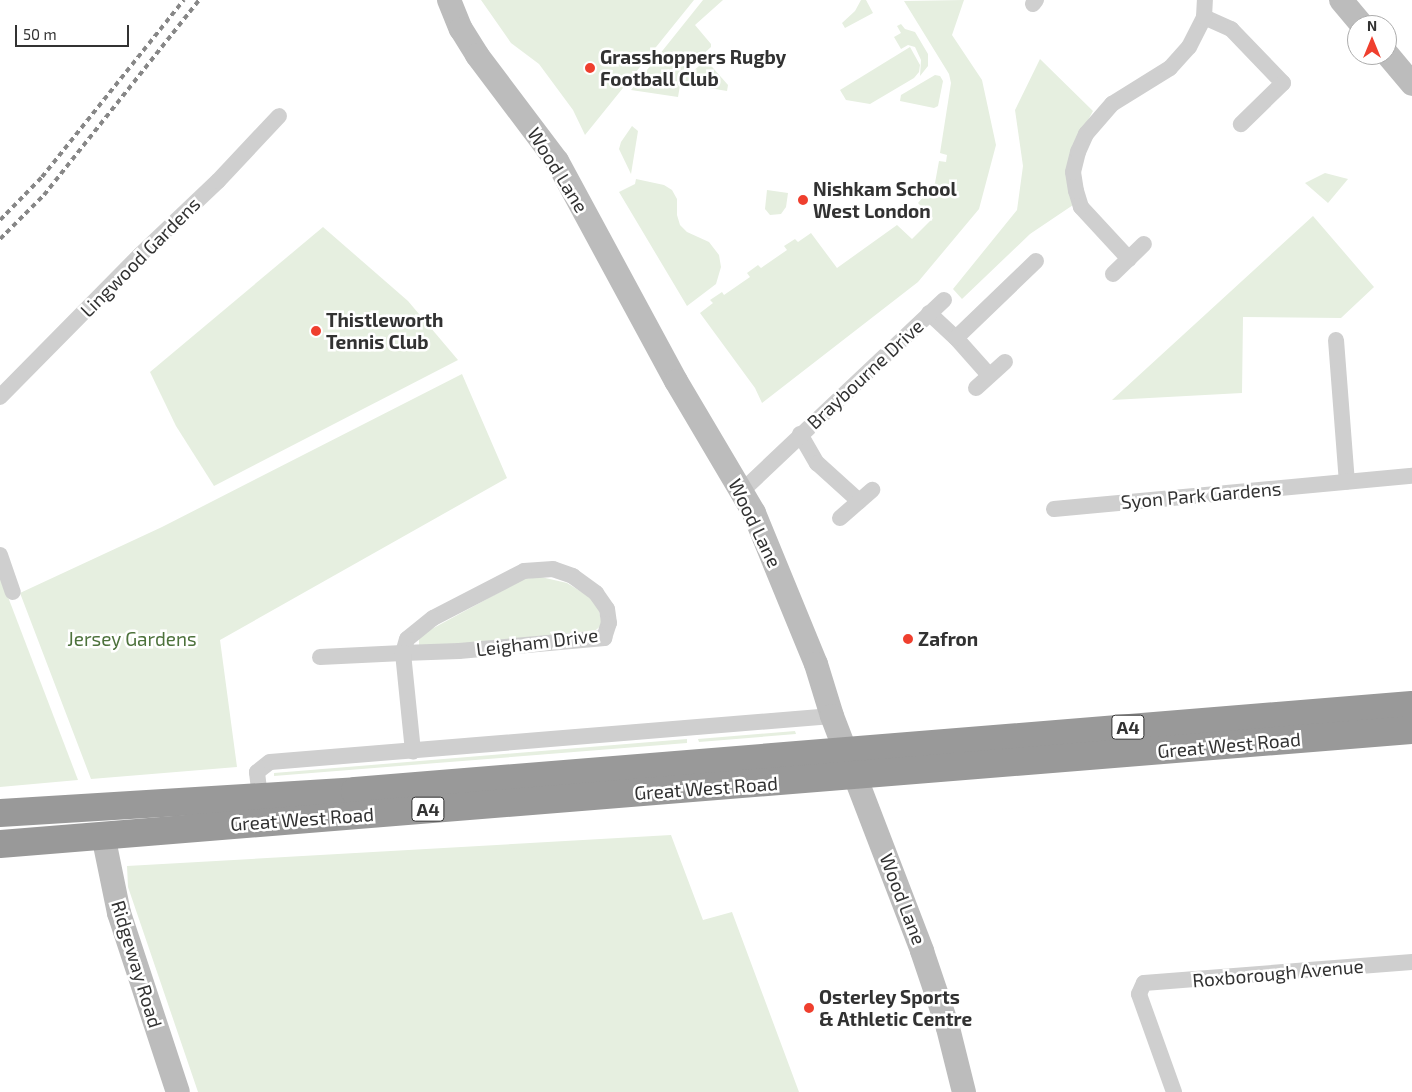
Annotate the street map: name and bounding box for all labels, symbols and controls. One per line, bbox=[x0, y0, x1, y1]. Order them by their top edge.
scale bar bbox=[18, 15, 131, 47]
north arrow bbox=[1347, 15, 1397, 65]
text: N bbox=[1367, 17, 1377, 34]
text: 50 m bbox=[23, 25, 57, 43]
place label: Grasshoppers Rugby Football Club bbox=[600, 46, 786, 90]
marker: Grasshoppers Rugby Football Club bbox=[584, 62, 596, 74]
street label: Wood Lane bbox=[523, 123, 593, 217]
place label: Nishkam School West London bbox=[813, 178, 957, 222]
street label: Lingwood Gardens bbox=[75, 192, 205, 322]
marker: Nishkam School West London bbox=[797, 194, 809, 206]
place label: Thistleworth Tennis Club bbox=[326, 309, 443, 353]
street label: Braybourne Drive bbox=[802, 314, 928, 434]
marker: Thistleworth Tennis Club bbox=[310, 325, 322, 337]
street label: Wood Lane bbox=[724, 475, 786, 571]
street label: Syon Park Gardens bbox=[1120, 477, 1282, 513]
street label: Leigham Drive bbox=[475, 623, 599, 661]
park label: Jersey Gardens bbox=[67, 628, 197, 650]
place label: Zafron bbox=[918, 628, 978, 650]
marker: Zafron bbox=[902, 633, 914, 645]
road number: A4 bbox=[1110, 712, 1146, 742]
street label: Great West Road bbox=[1156, 727, 1302, 763]
street label: Great West Road bbox=[633, 772, 779, 804]
road number: A4 bbox=[410, 794, 446, 824]
street label: Great West Road bbox=[229, 803, 375, 835]
street label: Wood Lane bbox=[875, 850, 931, 948]
street label: Ridgeway Road bbox=[107, 897, 167, 1031]
street label: Roxborough Avenue bbox=[1191, 954, 1365, 992]
place label: Osterley Sports & Athletic Centre bbox=[819, 986, 973, 1030]
marker: Osterley Sports & Athletic Centre bbox=[803, 1002, 815, 1014]

